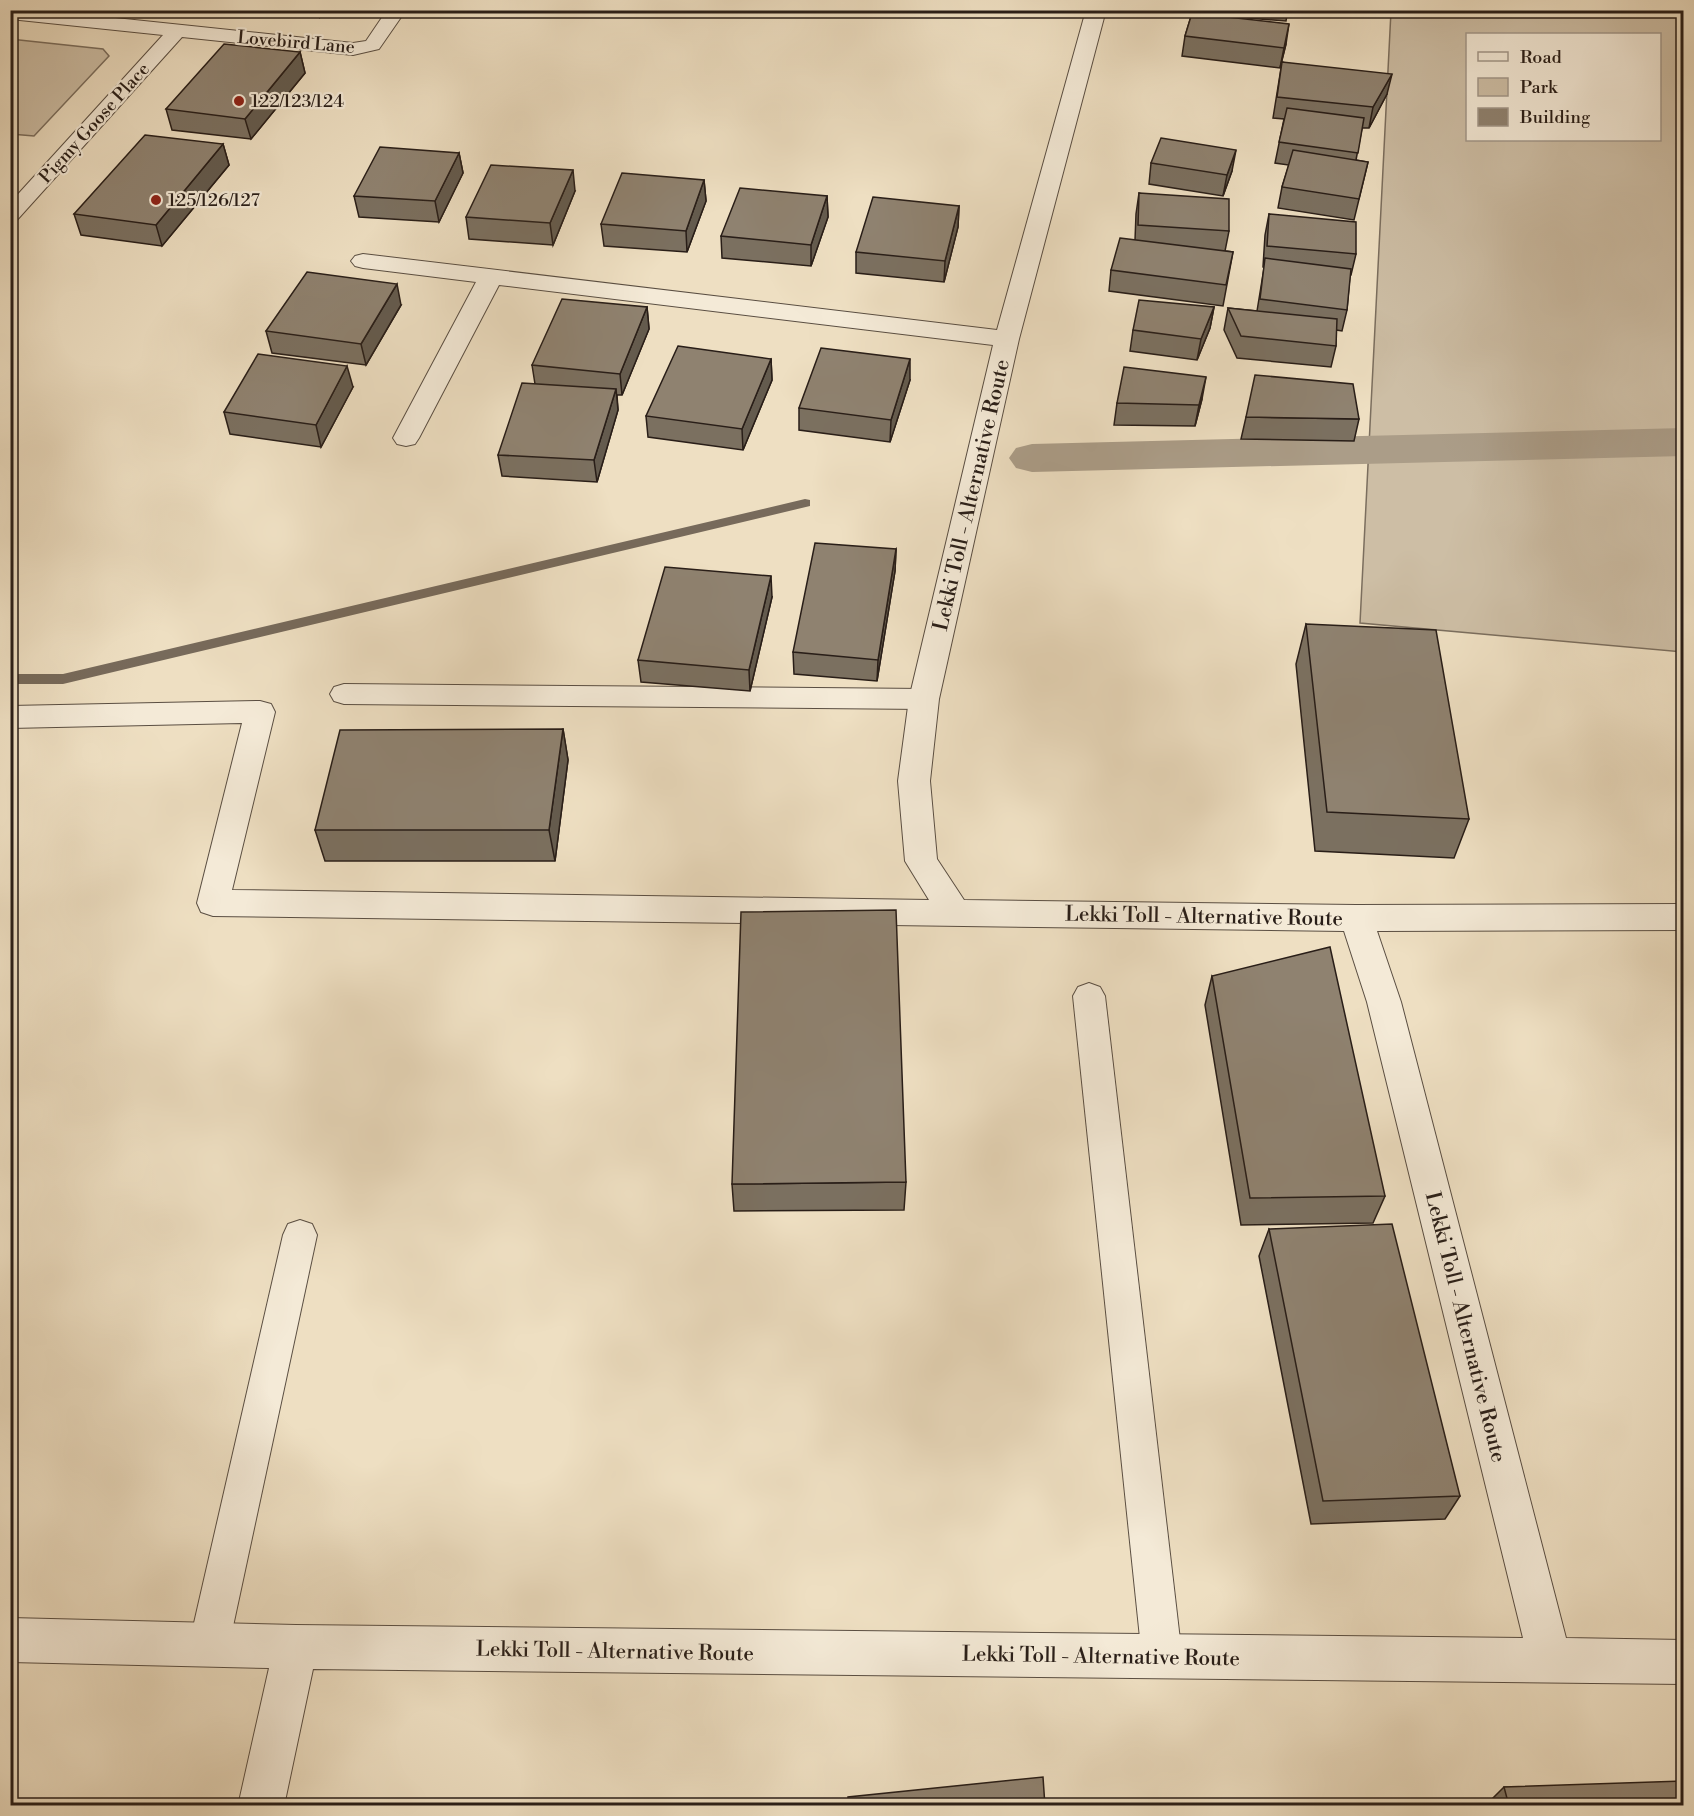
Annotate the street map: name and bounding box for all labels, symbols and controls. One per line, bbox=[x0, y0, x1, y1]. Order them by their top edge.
street label: Lovebird Lane bbox=[236, 26, 356, 59]
legend bbox=[1466, 33, 1661, 141]
text: Road bbox=[1520, 46, 1563, 69]
street label: Pigmy Goose Place bbox=[34, 58, 155, 189]
text: Park bbox=[1520, 76, 1559, 99]
place label: 122/123/124 bbox=[251, 90, 344, 113]
marker: 122/123/124 bbox=[232, 94, 246, 108]
text: Building bbox=[1519, 106, 1591, 129]
place label: 125/126/127 bbox=[168, 189, 260, 212]
marker: 125/126/127 bbox=[149, 193, 163, 207]
street label: Lekki Toll - Alternative Route bbox=[928, 357, 1016, 634]
street label: Lekki Toll - Alternative Route bbox=[1065, 902, 1343, 932]
street label: Lekki Toll - Alternative Route bbox=[1419, 1189, 1511, 1465]
street label: Lekki Toll - Alternative Route bbox=[476, 1637, 754, 1667]
street label: Lekki Toll - Alternative Route bbox=[962, 1642, 1240, 1672]

